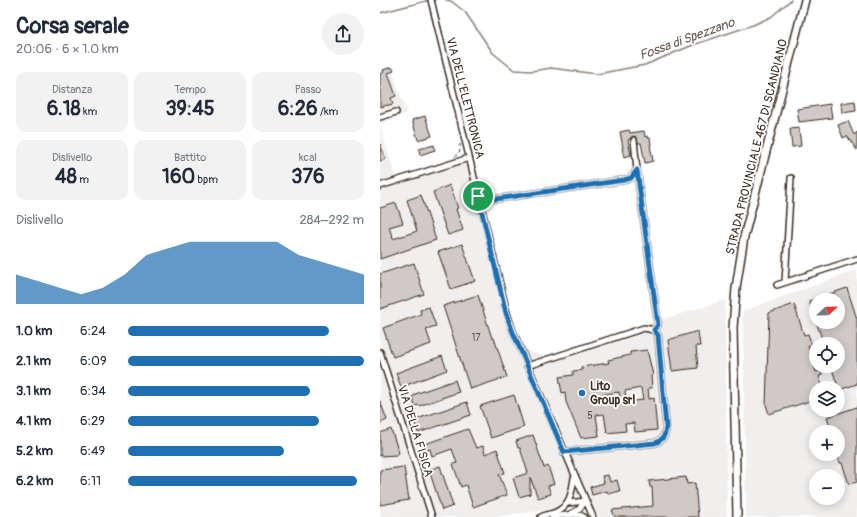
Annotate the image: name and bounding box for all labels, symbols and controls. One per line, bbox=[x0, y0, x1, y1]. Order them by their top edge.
text: Corsa serale bbox=[16, 12, 129, 40]
button: share bbox=[322, 13, 364, 55]
water label: Fossa di Spezzano bbox=[637, 14, 738, 64]
street label: VIA DELL'ELETTRONICA bbox=[443, 36, 487, 160]
street label: STRADA PROVINCIALE 467 DI SCANDIANO bbox=[723, 37, 791, 256]
text: 20:06 · 6 × 1.0 km bbox=[16, 41, 119, 57]
text: Distanza bbox=[52, 83, 92, 96]
text: Tempo bbox=[174, 83, 206, 96]
text: Passo bbox=[295, 83, 321, 96]
text: 6.18 bbox=[47, 96, 81, 121]
text: 39:45 bbox=[165, 96, 215, 121]
text: 6:26 bbox=[278, 96, 318, 121]
text: km bbox=[81, 105, 97, 118]
text: /km bbox=[318, 105, 338, 118]
text: Dislivello bbox=[52, 151, 92, 164]
text: Battito bbox=[174, 151, 206, 164]
text: kcal bbox=[299, 151, 317, 164]
text: 48 bbox=[55, 164, 77, 189]
text: 160 bbox=[162, 164, 195, 189]
text: 376 bbox=[291, 164, 325, 189]
text: m bbox=[77, 173, 89, 186]
text: bpm bbox=[195, 173, 218, 186]
pin bbox=[461, 179, 495, 213]
icon: arrive bbox=[467, 185, 489, 207]
text: Dislivello bbox=[16, 212, 64, 228]
text: 284–292 m bbox=[299, 212, 364, 228]
north arrow bbox=[809, 293, 845, 329]
map controls bbox=[809, 293, 845, 505]
text: 1.0 km bbox=[16, 323, 53, 339]
text: 6:24 bbox=[80, 323, 106, 339]
house number: 17 bbox=[471, 332, 481, 344]
button: locate bbox=[809, 337, 845, 373]
text: 2.1 km bbox=[16, 353, 51, 369]
text: 6:09 bbox=[80, 353, 107, 369]
place label: Lito Group srl bbox=[590, 379, 635, 408]
button: layers bbox=[809, 381, 845, 417]
text: 3.1 km bbox=[16, 383, 51, 399]
text: 6:34 bbox=[80, 383, 106, 399]
street label: VIA DELLA FISICA bbox=[394, 383, 436, 479]
marker: Lito Group srl bbox=[577, 388, 587, 398]
house number: 5 bbox=[587, 410, 593, 422]
text: 4.1 km bbox=[16, 413, 51, 429]
text: 6:29 bbox=[80, 413, 105, 429]
button: + bbox=[809, 425, 845, 461]
text: 5.2 km bbox=[16, 443, 53, 459]
text: 6:49 bbox=[80, 443, 105, 459]
button: − bbox=[809, 469, 845, 505]
text: 6.2 km bbox=[16, 473, 53, 489]
text: 6:11 bbox=[80, 473, 101, 489]

